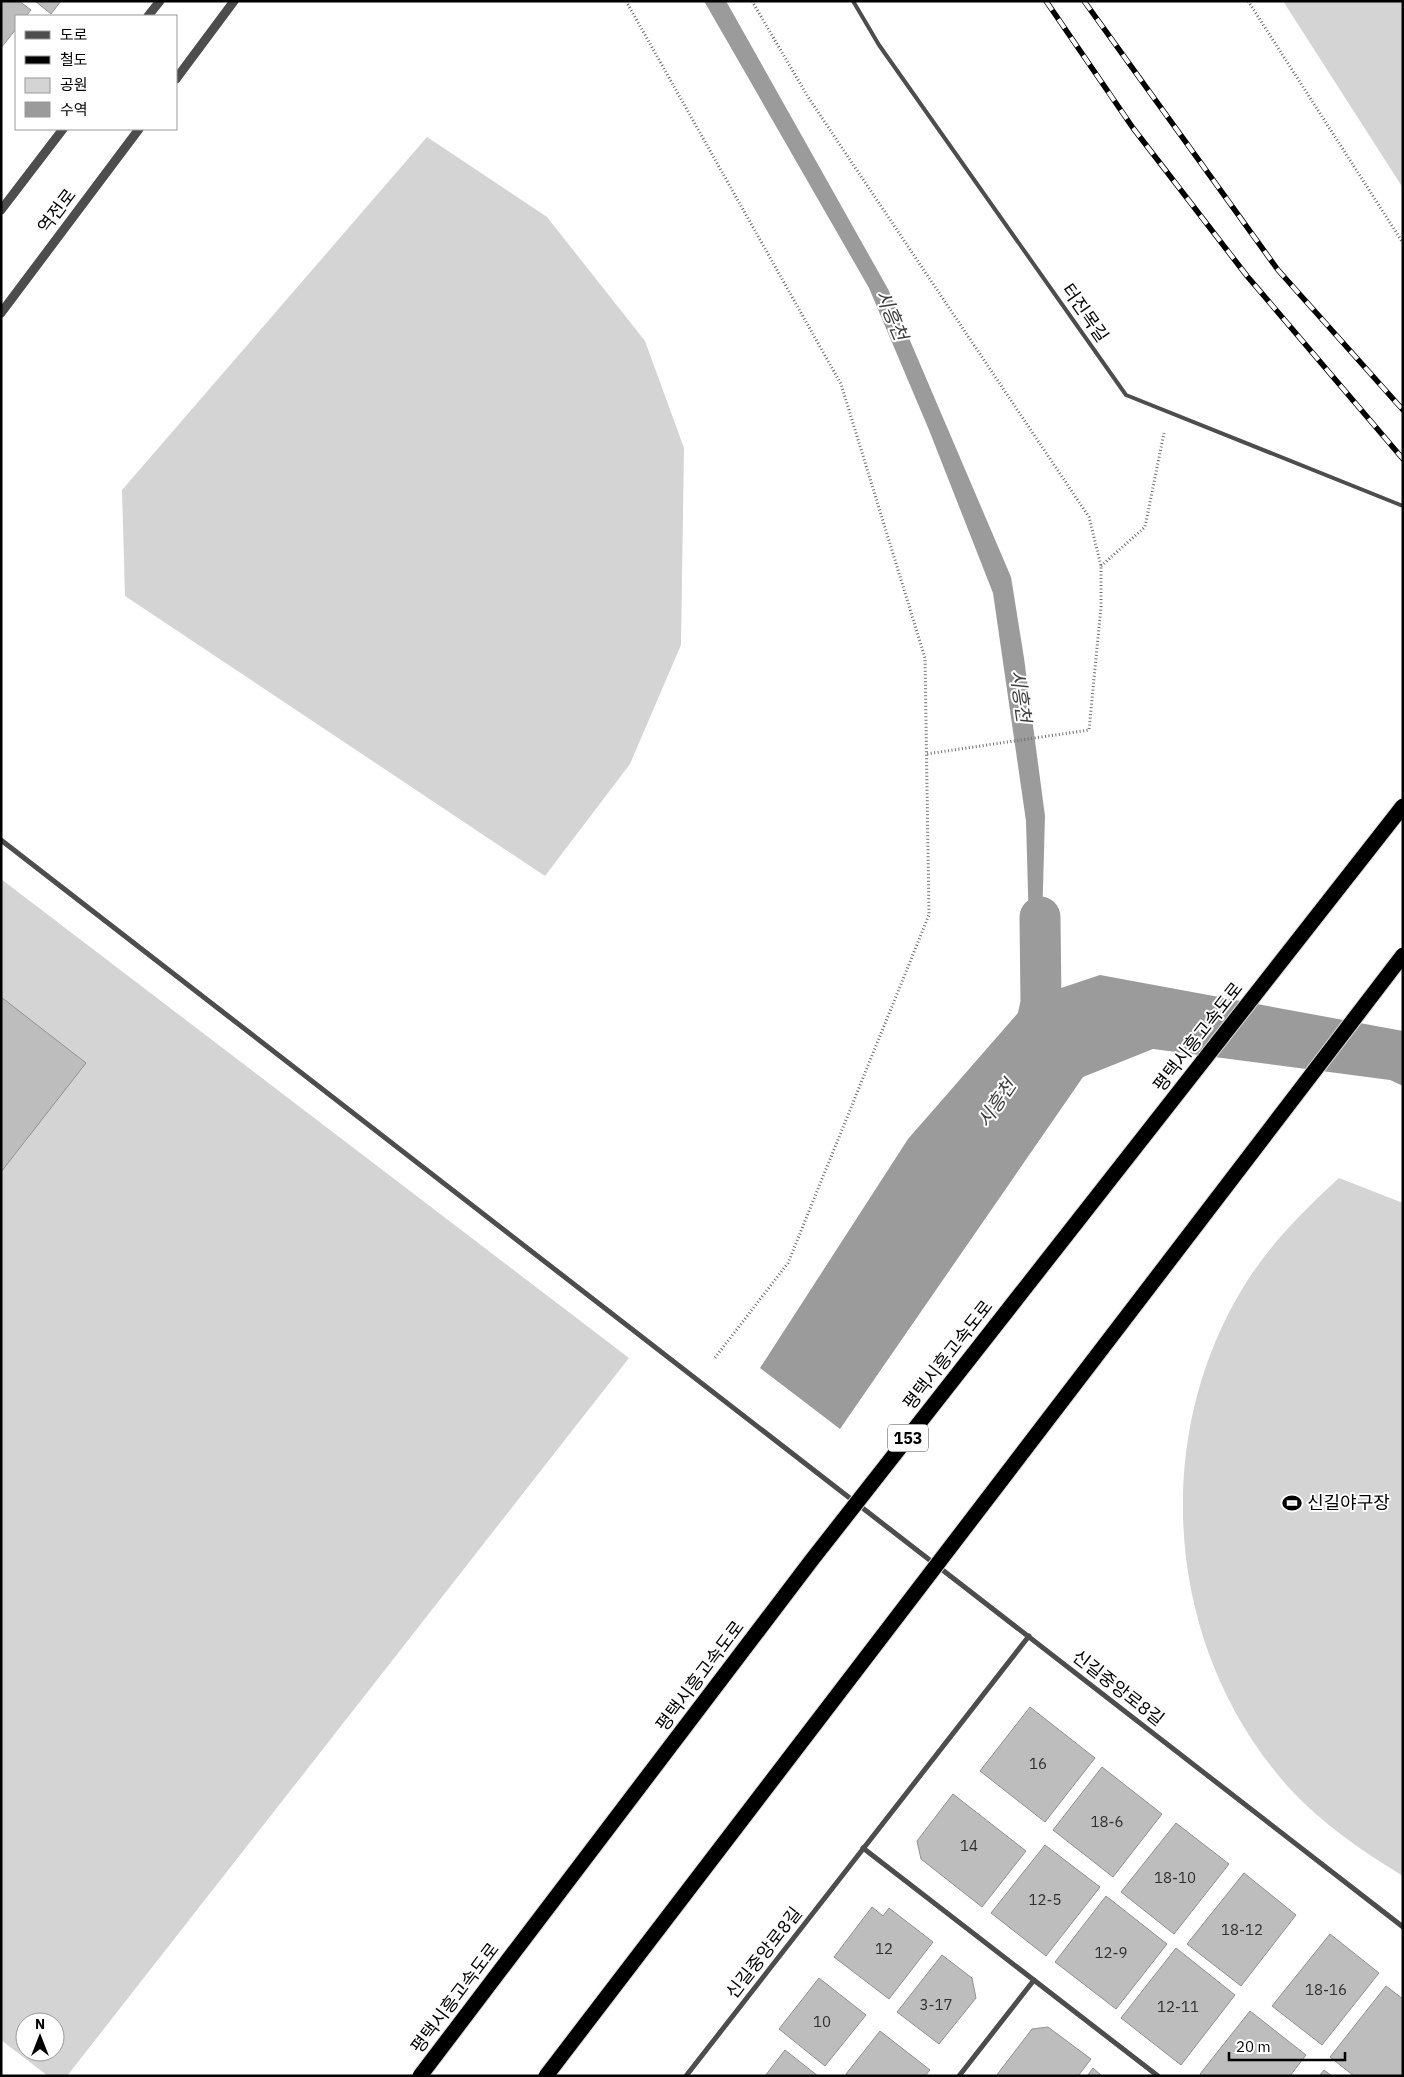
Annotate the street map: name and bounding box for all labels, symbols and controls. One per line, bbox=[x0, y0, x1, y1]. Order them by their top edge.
legend bbox=[15, 15, 178, 130]
text: 도로 bbox=[60, 25, 88, 44]
text: 철도 bbox=[60, 50, 88, 69]
text: 공원 bbox=[60, 75, 88, 94]
text: 수역 bbox=[60, 100, 88, 119]
street label: 역전로 bbox=[32, 184, 81, 237]
street label: 터진목길 bbox=[1057, 279, 1114, 346]
water label: 시흥천 bbox=[871, 286, 914, 345]
water label: 시흥천 bbox=[1005, 668, 1037, 725]
street label: 평택시흥고속도로 bbox=[1148, 977, 1247, 1096]
water label: 시흥천 bbox=[971, 1073, 1021, 1131]
street label: 평택시흥고속도로 bbox=[898, 1295, 997, 1414]
road number: 153 bbox=[888, 1425, 928, 1452]
place label: 신길야구장 bbox=[1307, 1491, 1390, 1514]
sports icon: 신길야구장 bbox=[1281, 1492, 1303, 1514]
street label: 평택시흥고속도로 bbox=[651, 1616, 749, 1736]
street label: 신길중앙로8길 bbox=[1068, 1645, 1169, 1731]
house number: 16 bbox=[1029, 1754, 1047, 1773]
house number: 18-6 bbox=[1091, 1812, 1124, 1831]
house number: 14 bbox=[960, 1836, 978, 1855]
house number: 18-10 bbox=[1154, 1868, 1196, 1887]
house number: 12-5 bbox=[1029, 1890, 1062, 1909]
street label: 신길중앙로8길 bbox=[721, 1902, 807, 2003]
house number: 18-12 bbox=[1221, 1920, 1263, 1939]
street label: 평택시흥고속도로 bbox=[406, 1938, 504, 2058]
house number: 12 bbox=[875, 1939, 893, 1958]
house number: 12-9 bbox=[1095, 1943, 1128, 1962]
house number: 18-16 bbox=[1305, 1980, 1347, 1999]
house number: 3-17 bbox=[920, 1995, 953, 2014]
house number: 12-11 bbox=[1157, 1997, 1199, 2016]
north arrow bbox=[15, 2012, 65, 2062]
house number: 10 bbox=[813, 2012, 831, 2031]
text: N bbox=[35, 2015, 45, 2033]
scale bar bbox=[1229, 2030, 1345, 2062]
text: 20 m bbox=[1236, 2037, 1271, 2056]

